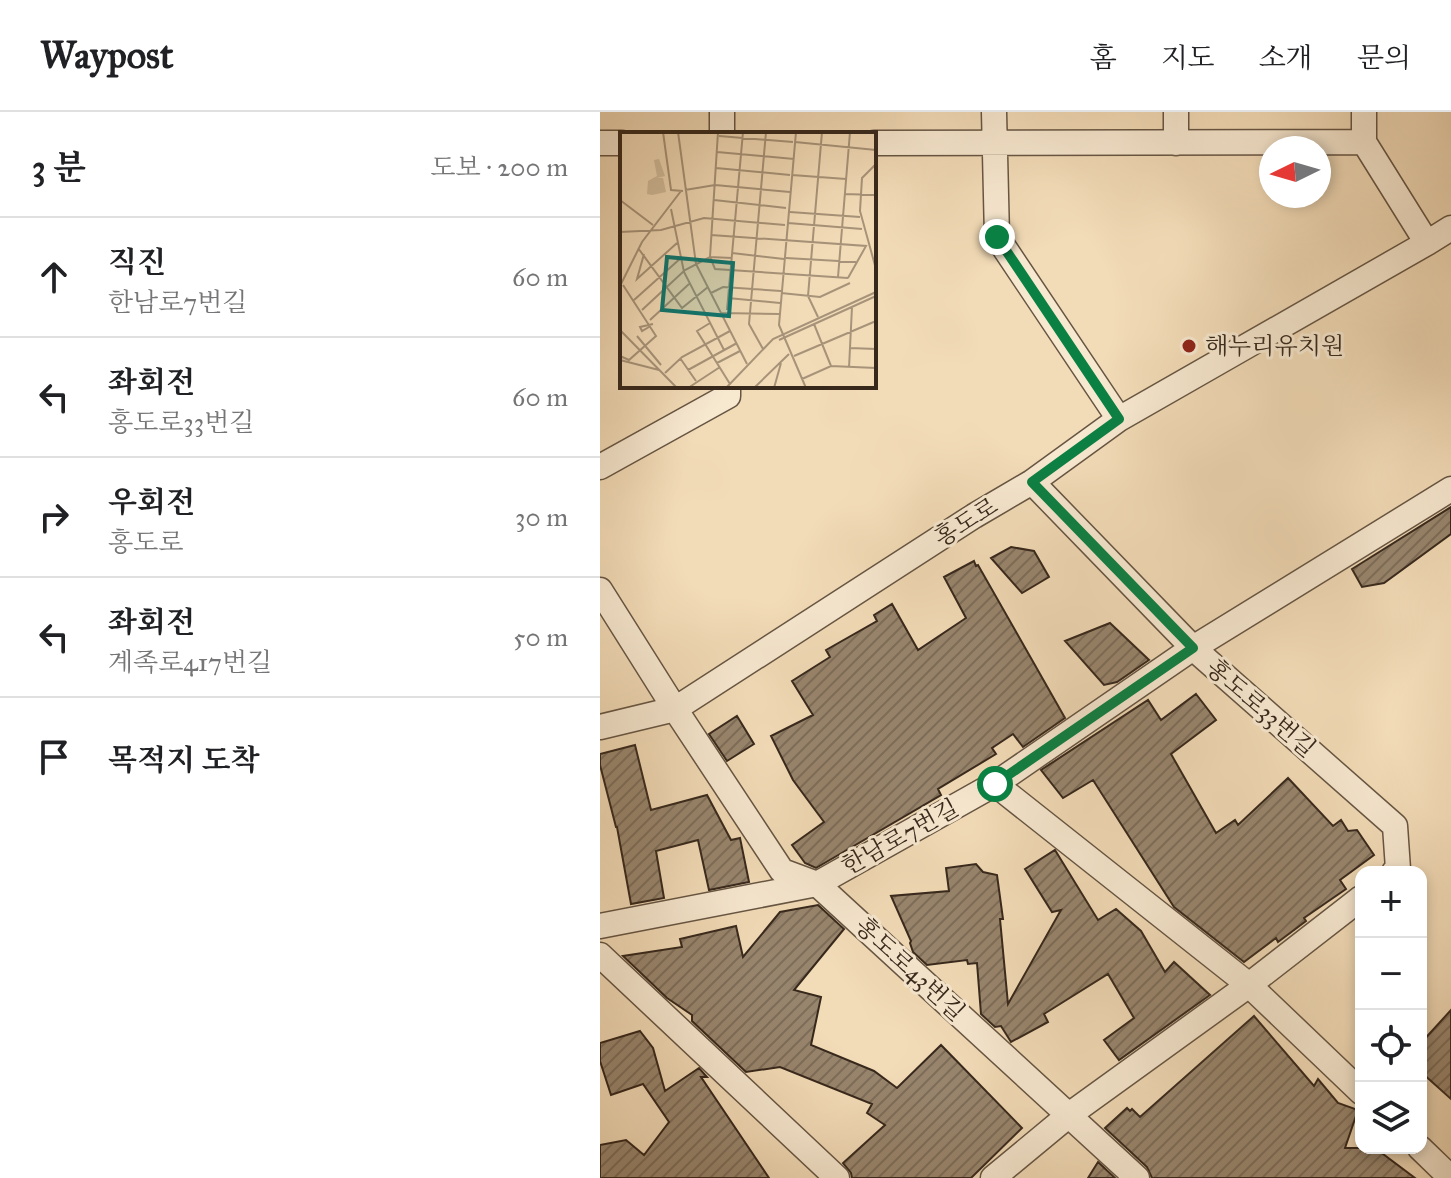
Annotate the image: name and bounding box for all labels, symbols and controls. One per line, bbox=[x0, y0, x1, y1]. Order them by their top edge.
text: Waypost bbox=[40, 32, 173, 78]
text: 홈 bbox=[1090, 40, 1117, 75]
text: 지도 bbox=[1161, 40, 1215, 75]
text: 소개 bbox=[1259, 40, 1313, 75]
text: 문의 bbox=[1357, 40, 1411, 75]
inset map bbox=[620, 132, 876, 388]
north arrow bbox=[1259, 136, 1331, 208]
text: 3 분 bbox=[32, 147, 86, 188]
text: 도보 · 200 m bbox=[430, 151, 568, 183]
route end bbox=[979, 219, 1015, 255]
text: 직진 bbox=[108, 244, 166, 280]
icon: ahead bbox=[32, 255, 76, 299]
text: 60 m bbox=[512, 261, 568, 293]
text: 한남로7번길 bbox=[108, 286, 247, 318]
place label: 해누리유치원 bbox=[1205, 331, 1344, 361]
marker: 해누리유치원 bbox=[1180, 337, 1198, 355]
text: 좌회전 bbox=[108, 364, 195, 400]
icon: left bbox=[32, 375, 76, 419]
text: 60 m bbox=[512, 381, 568, 413]
text: 홍도로33번길 bbox=[108, 406, 254, 438]
text: 우회전 bbox=[108, 484, 195, 520]
street label: 홍도로 bbox=[929, 491, 1003, 553]
icon: right bbox=[32, 495, 76, 539]
text: 30 m bbox=[515, 501, 568, 533]
text: 홍도로 bbox=[108, 526, 183, 558]
text: 좌회전 bbox=[108, 604, 195, 640]
icon: left bbox=[32, 615, 76, 659]
text: 50 m bbox=[513, 621, 568, 653]
text: 계족로417번길 bbox=[108, 646, 272, 678]
street label: 홍도로33번길 bbox=[1200, 652, 1322, 764]
icon: arrive bbox=[32, 735, 76, 779]
text: 목적지 도착 bbox=[108, 742, 259, 778]
route start bbox=[977, 766, 1013, 802]
street label: 한남로7번길 bbox=[836, 793, 964, 881]
map controls bbox=[1355, 866, 1427, 1154]
button: + bbox=[1355, 866, 1427, 938]
street label: 홍도로43번길 bbox=[849, 911, 971, 1027]
button: − bbox=[1355, 938, 1427, 1010]
button: locate bbox=[1355, 1010, 1427, 1082]
button: layers bbox=[1355, 1082, 1427, 1154]

